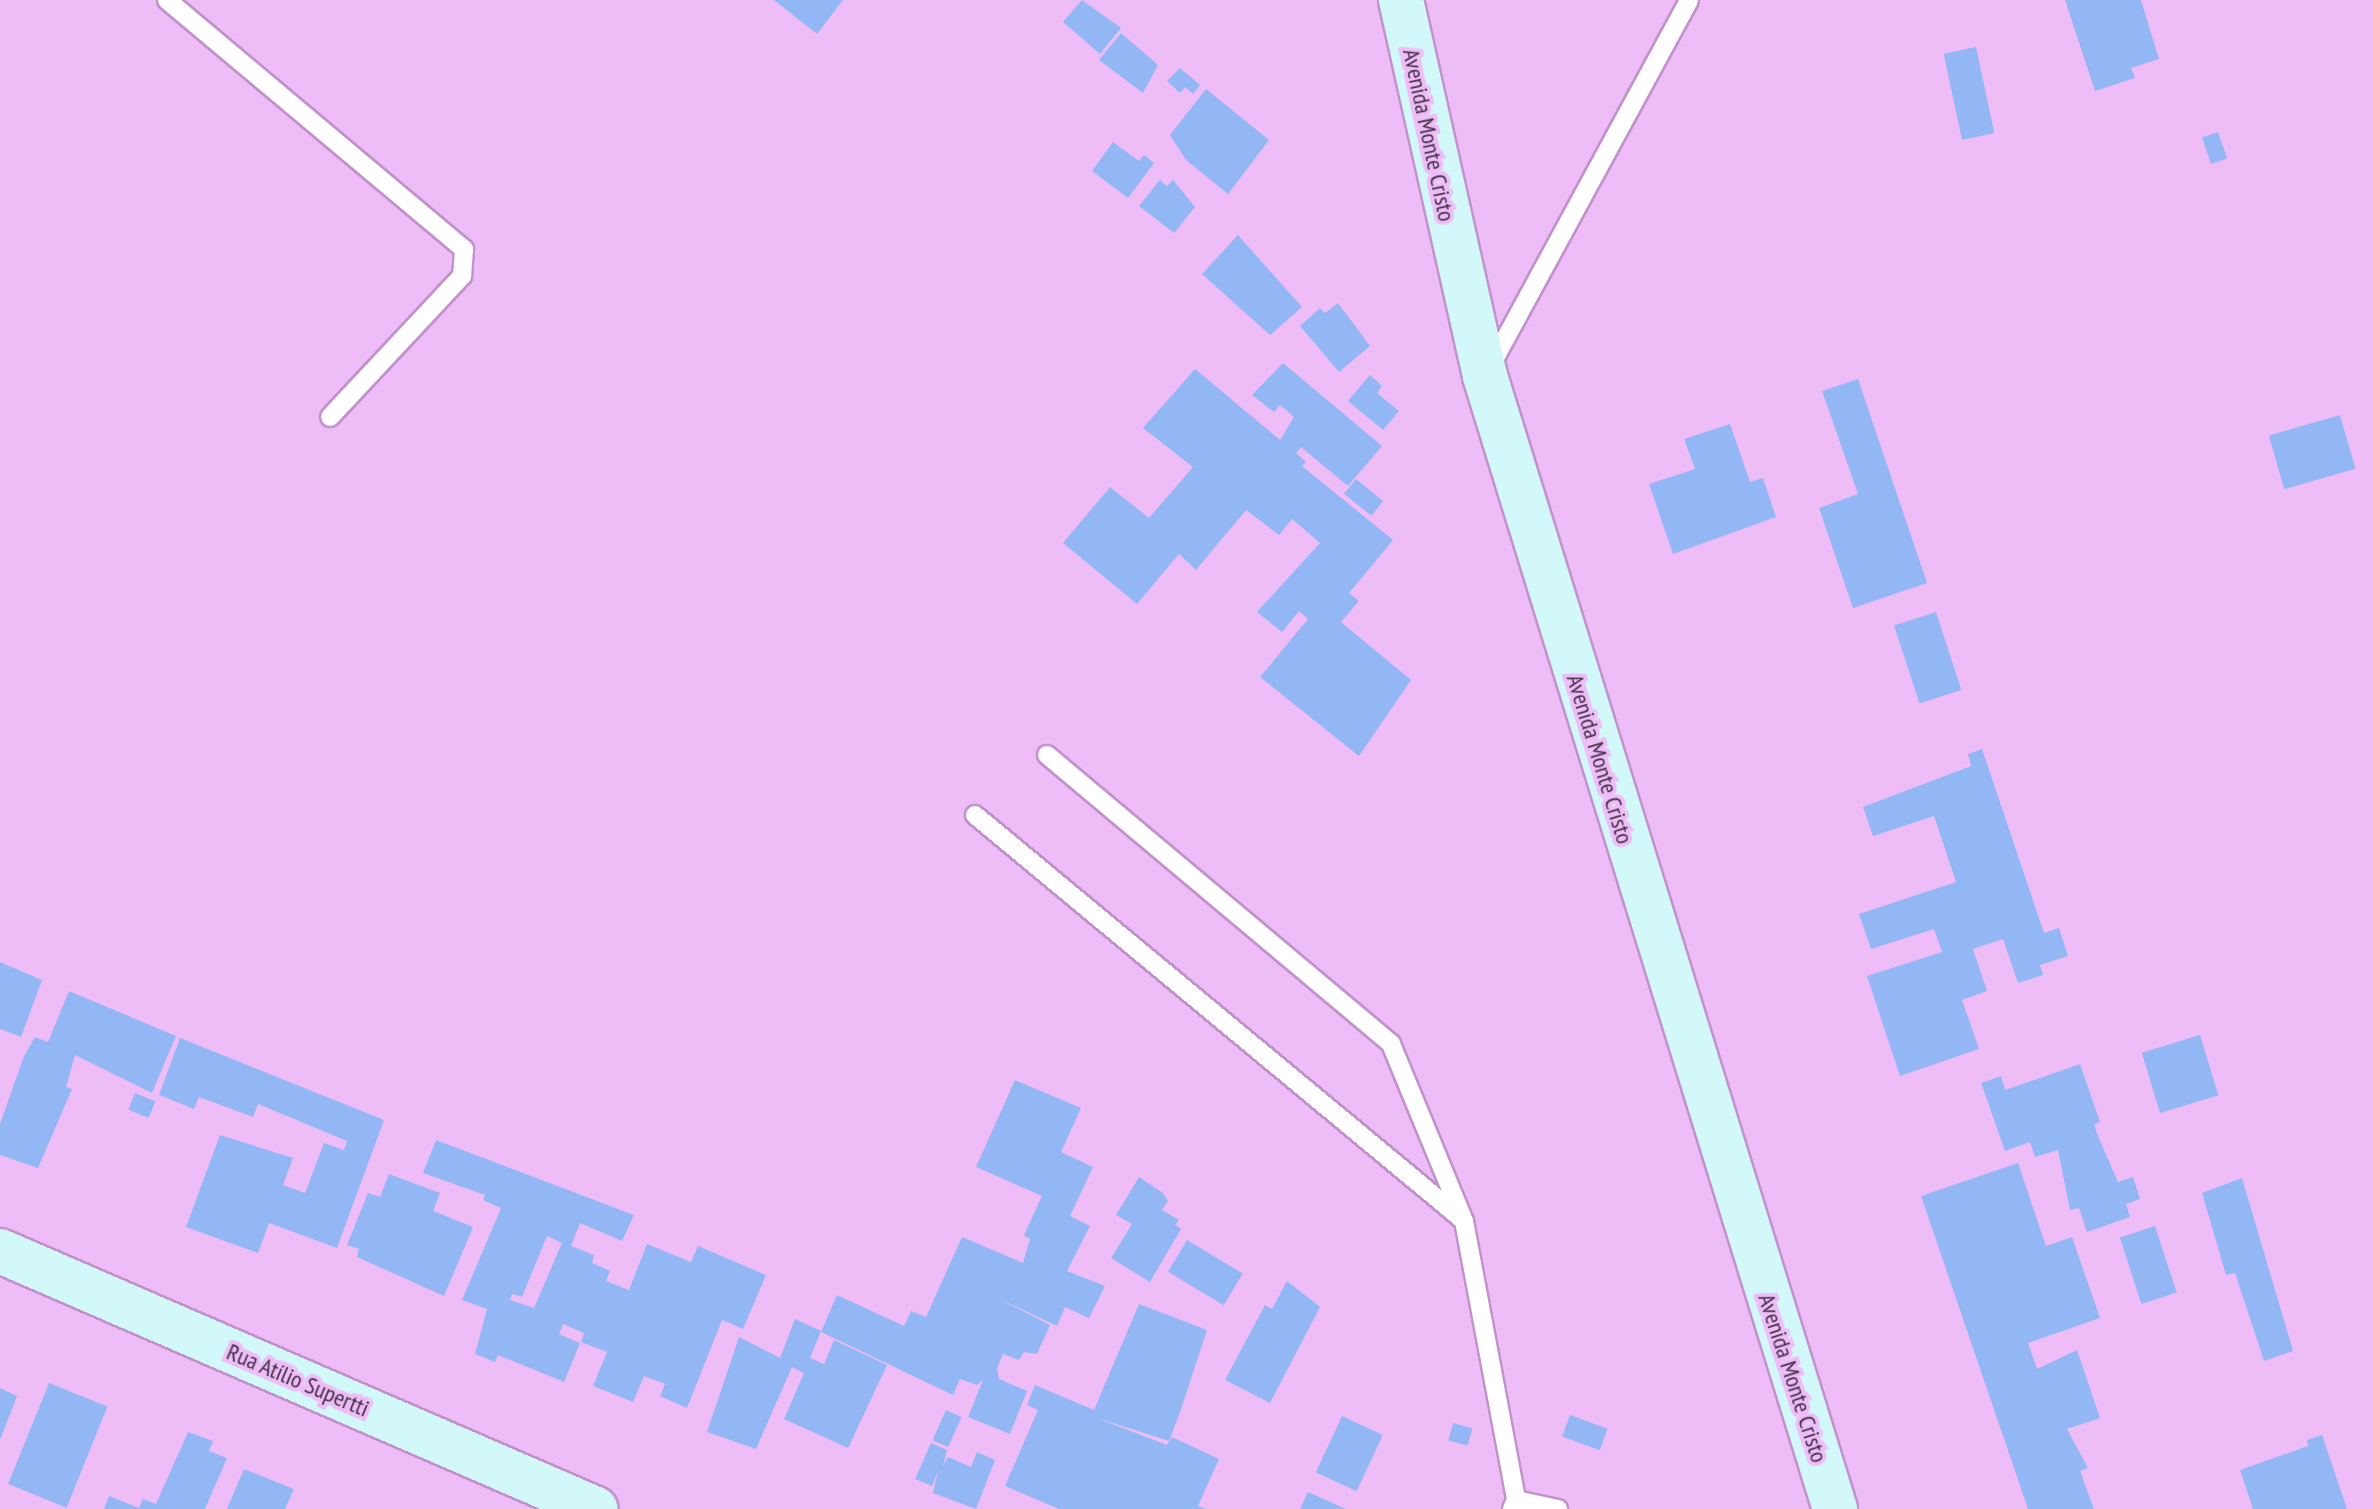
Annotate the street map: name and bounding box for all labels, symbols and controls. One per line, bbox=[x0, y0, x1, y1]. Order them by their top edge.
street label: Avenida Monte Cristo bbox=[1397, 46, 1461, 224]
street label: Avenida Monte Cristo bbox=[1561, 671, 1639, 847]
street label: Avenida Monte Cristo bbox=[1752, 1290, 1834, 1466]
street label: Rua Atílio Supertti bbox=[222, 1337, 374, 1423]

